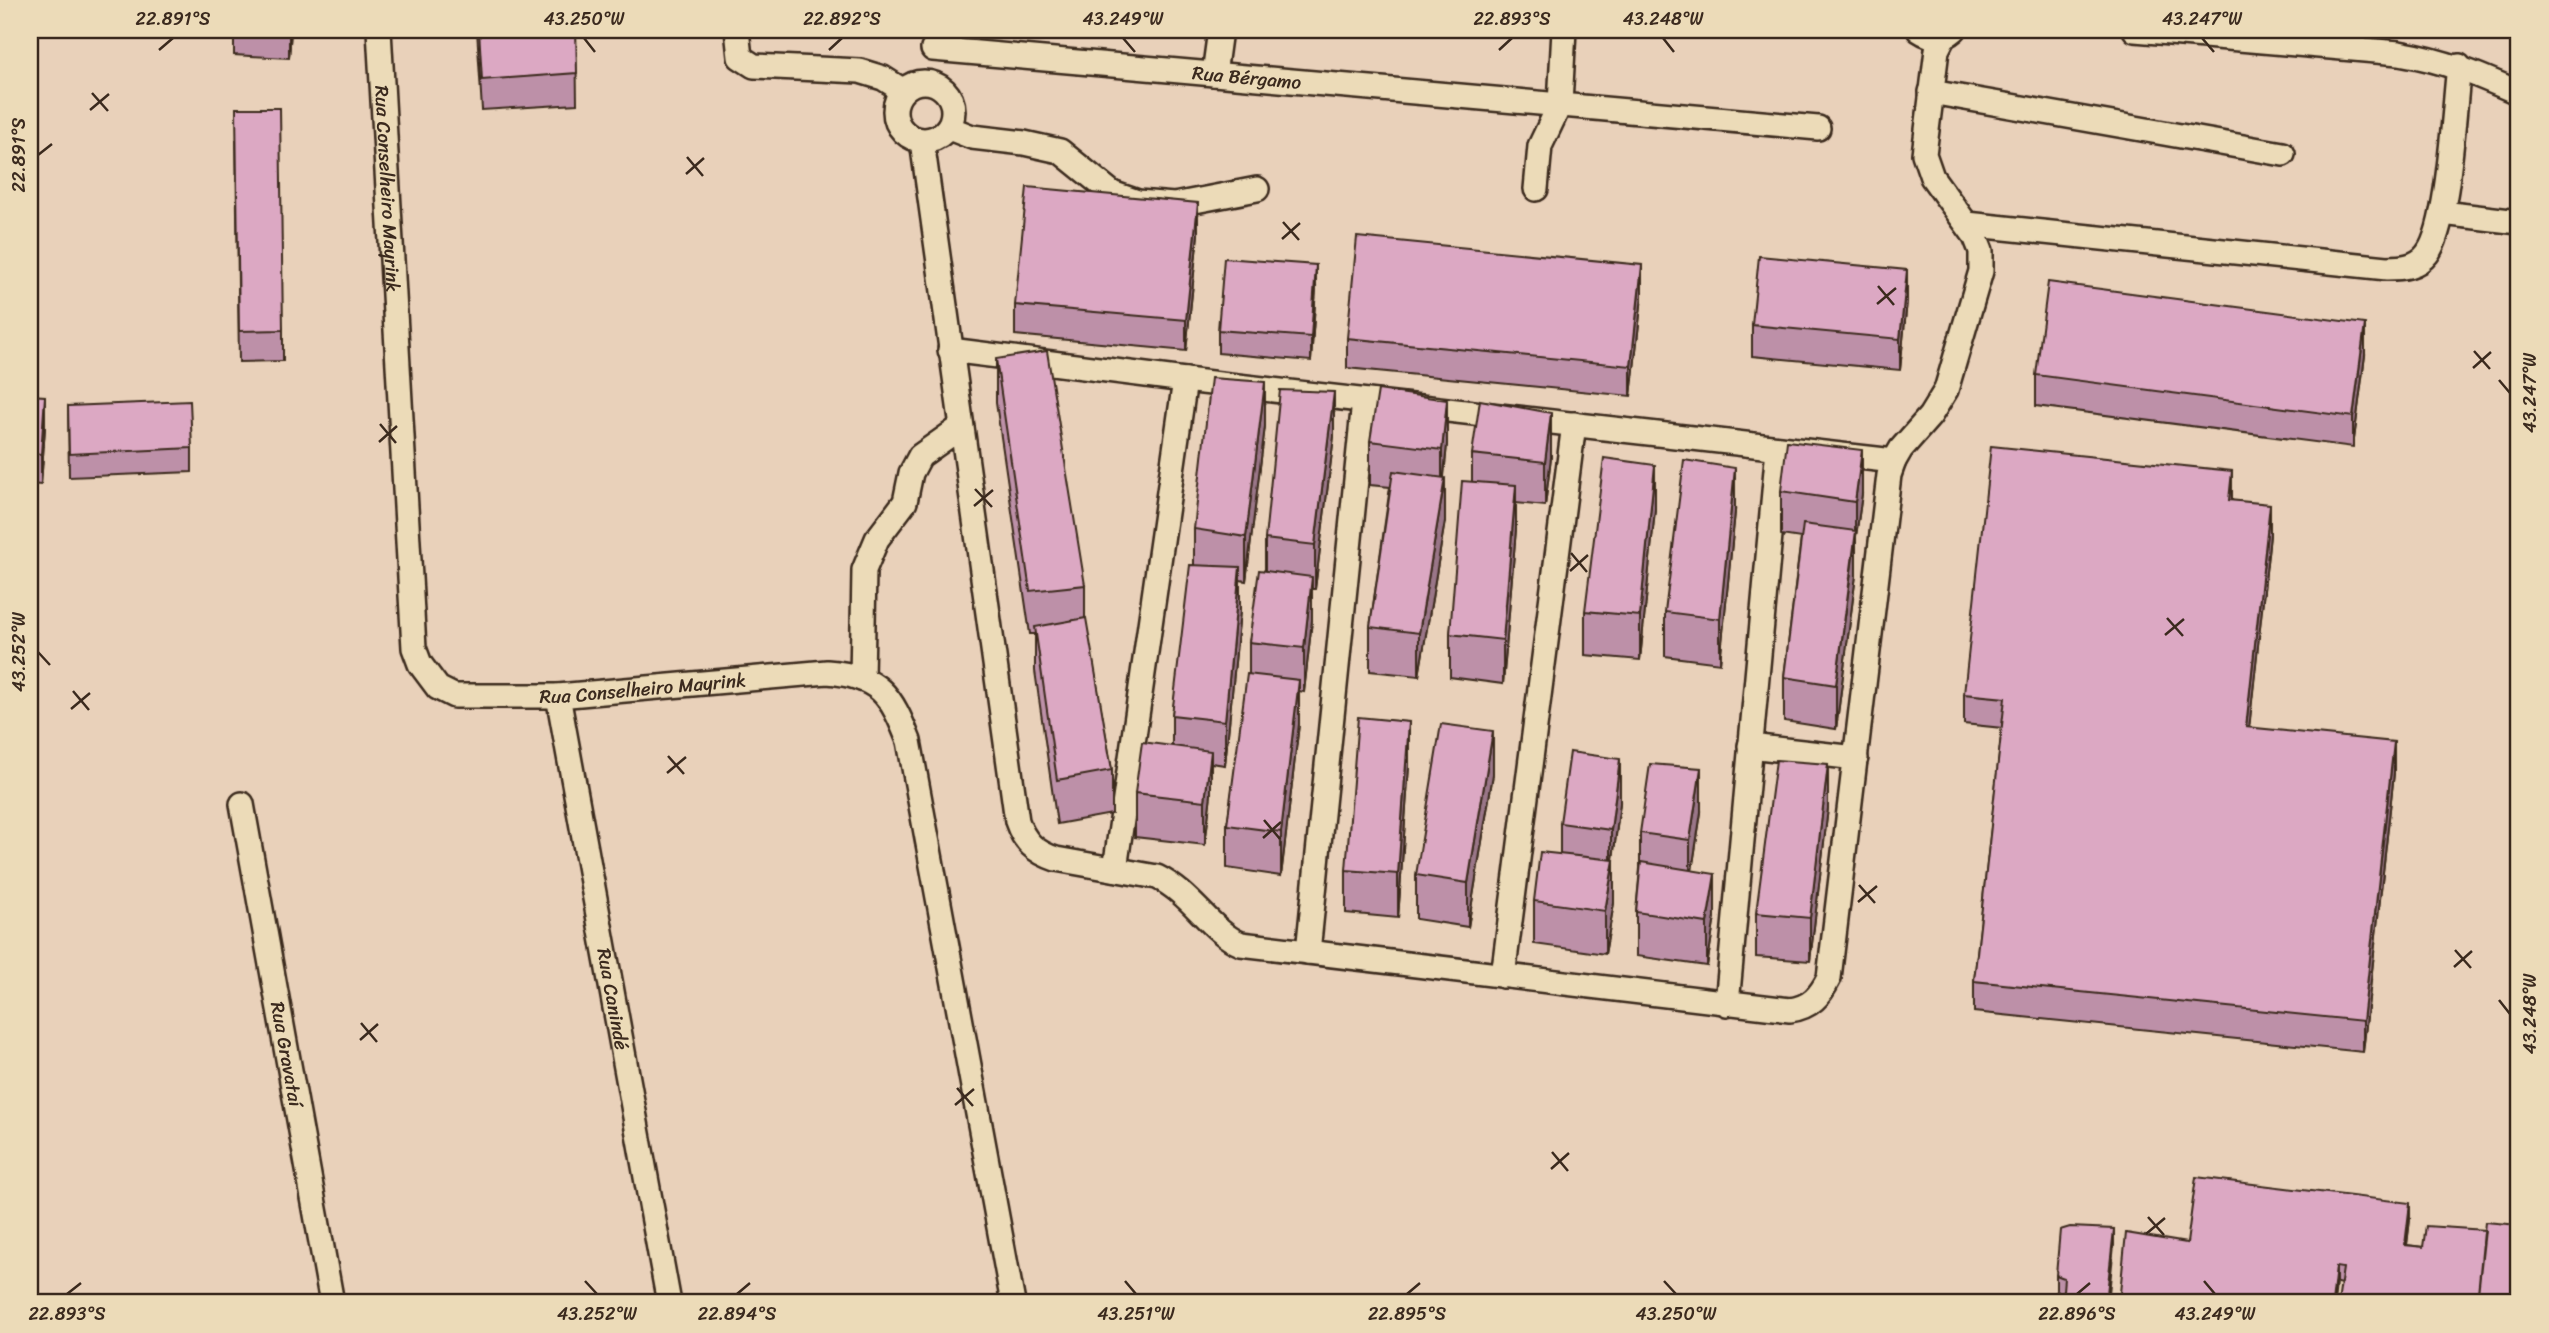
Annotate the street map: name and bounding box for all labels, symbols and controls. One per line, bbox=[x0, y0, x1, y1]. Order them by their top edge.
text: 22.891°S bbox=[136, 3, 210, 35]
text: 43.250°W bbox=[544, 3, 626, 35]
text: 22.892°S bbox=[803, 3, 881, 35]
text: 43.249°W bbox=[1083, 3, 1165, 35]
text: 22.893°S bbox=[1473, 3, 1551, 35]
text: 43.248°W bbox=[1623, 3, 1704, 35]
text: 43.247°W bbox=[2162, 3, 2243, 35]
street label: Rua Bérgamo bbox=[1191, 56, 1303, 98]
street label: Rua Conselheiro Mayrink bbox=[366, 84, 410, 293]
text: 22.891°S bbox=[3, 118, 35, 192]
text: 43.247°W bbox=[2514, 352, 2546, 433]
text: 43.252°W bbox=[3, 611, 35, 692]
street label: Rua Conselheiro Mayrink bbox=[539, 663, 747, 713]
street label: Rua Canindé bbox=[588, 945, 639, 1053]
text: 43.248°W bbox=[2514, 973, 2546, 1054]
street label: Rua Gravataí bbox=[261, 999, 313, 1112]
text: 22.893°S bbox=[28, 1298, 106, 1330]
text: 43.252°W bbox=[557, 1298, 638, 1330]
text: 22.894°S bbox=[698, 1298, 776, 1330]
text: 43.251°W bbox=[1097, 1298, 1176, 1330]
text: 22.895°S bbox=[1368, 1298, 1446, 1330]
text: 43.250°W bbox=[1636, 1298, 1718, 1330]
text: 22.896°S bbox=[2038, 1298, 2116, 1330]
text: 43.249°W bbox=[2175, 1298, 2257, 1330]

